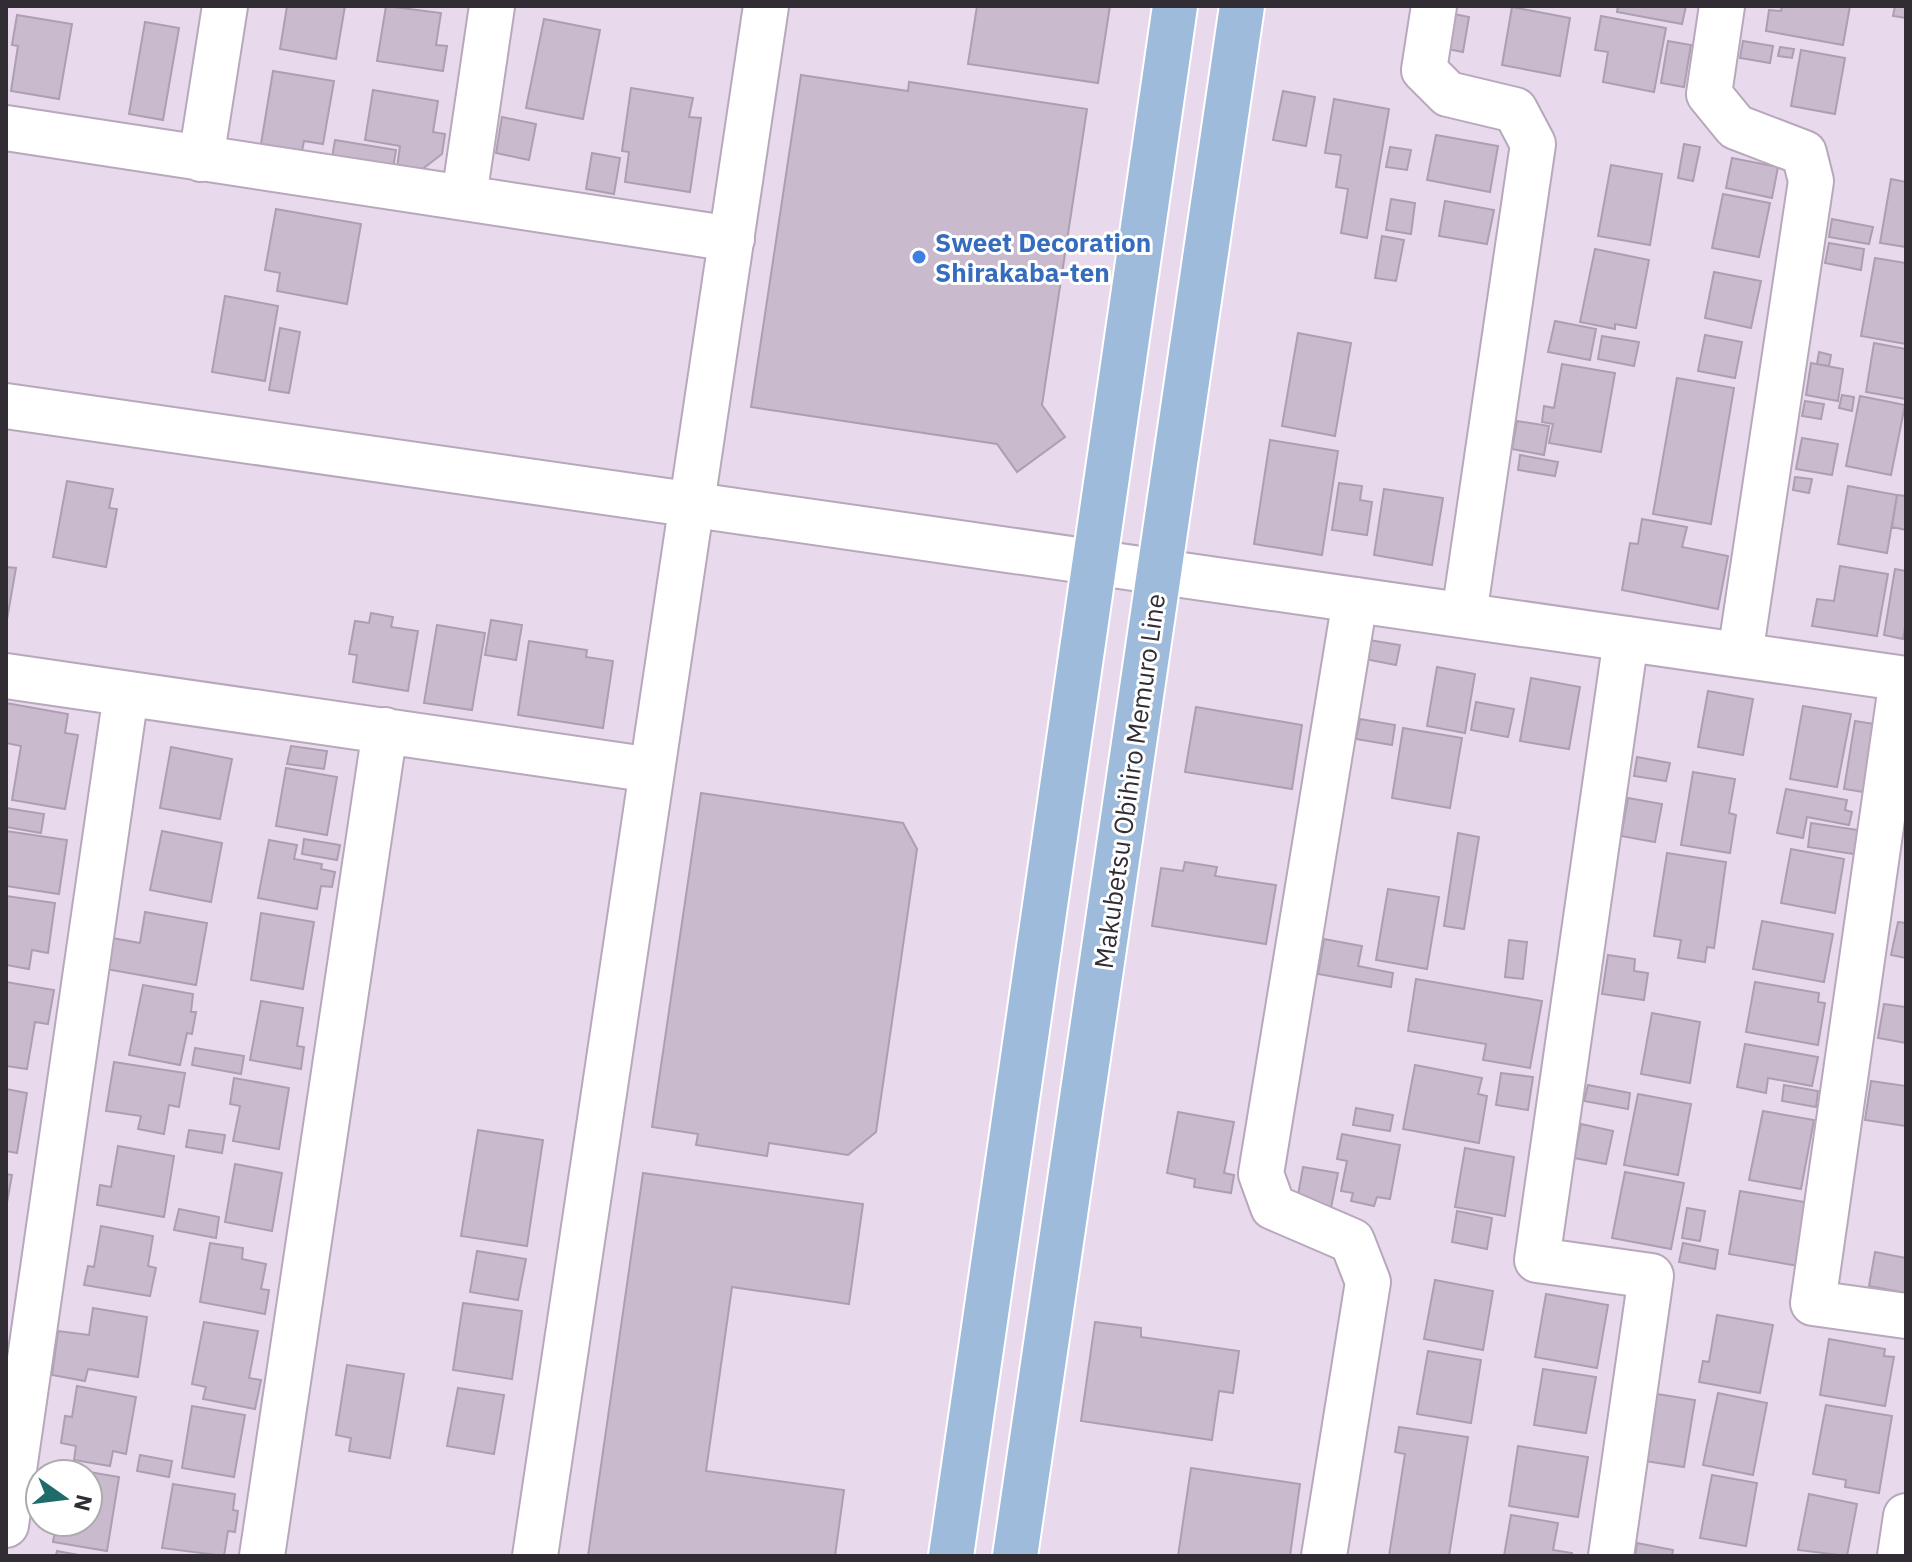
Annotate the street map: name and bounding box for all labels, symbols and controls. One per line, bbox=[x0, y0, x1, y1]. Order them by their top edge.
place label: Sweet Decoration Shirakaba-ten bbox=[935, 225, 1151, 289]
marker: Sweet Decoration Shirakaba-ten bbox=[910, 248, 928, 266]
street label: Makubetsu Obihiro Memuro Line bbox=[1086, 591, 1172, 971]
north arrow bbox=[24, 1458, 104, 1538]
text: N bbox=[68, 1492, 100, 1514]

